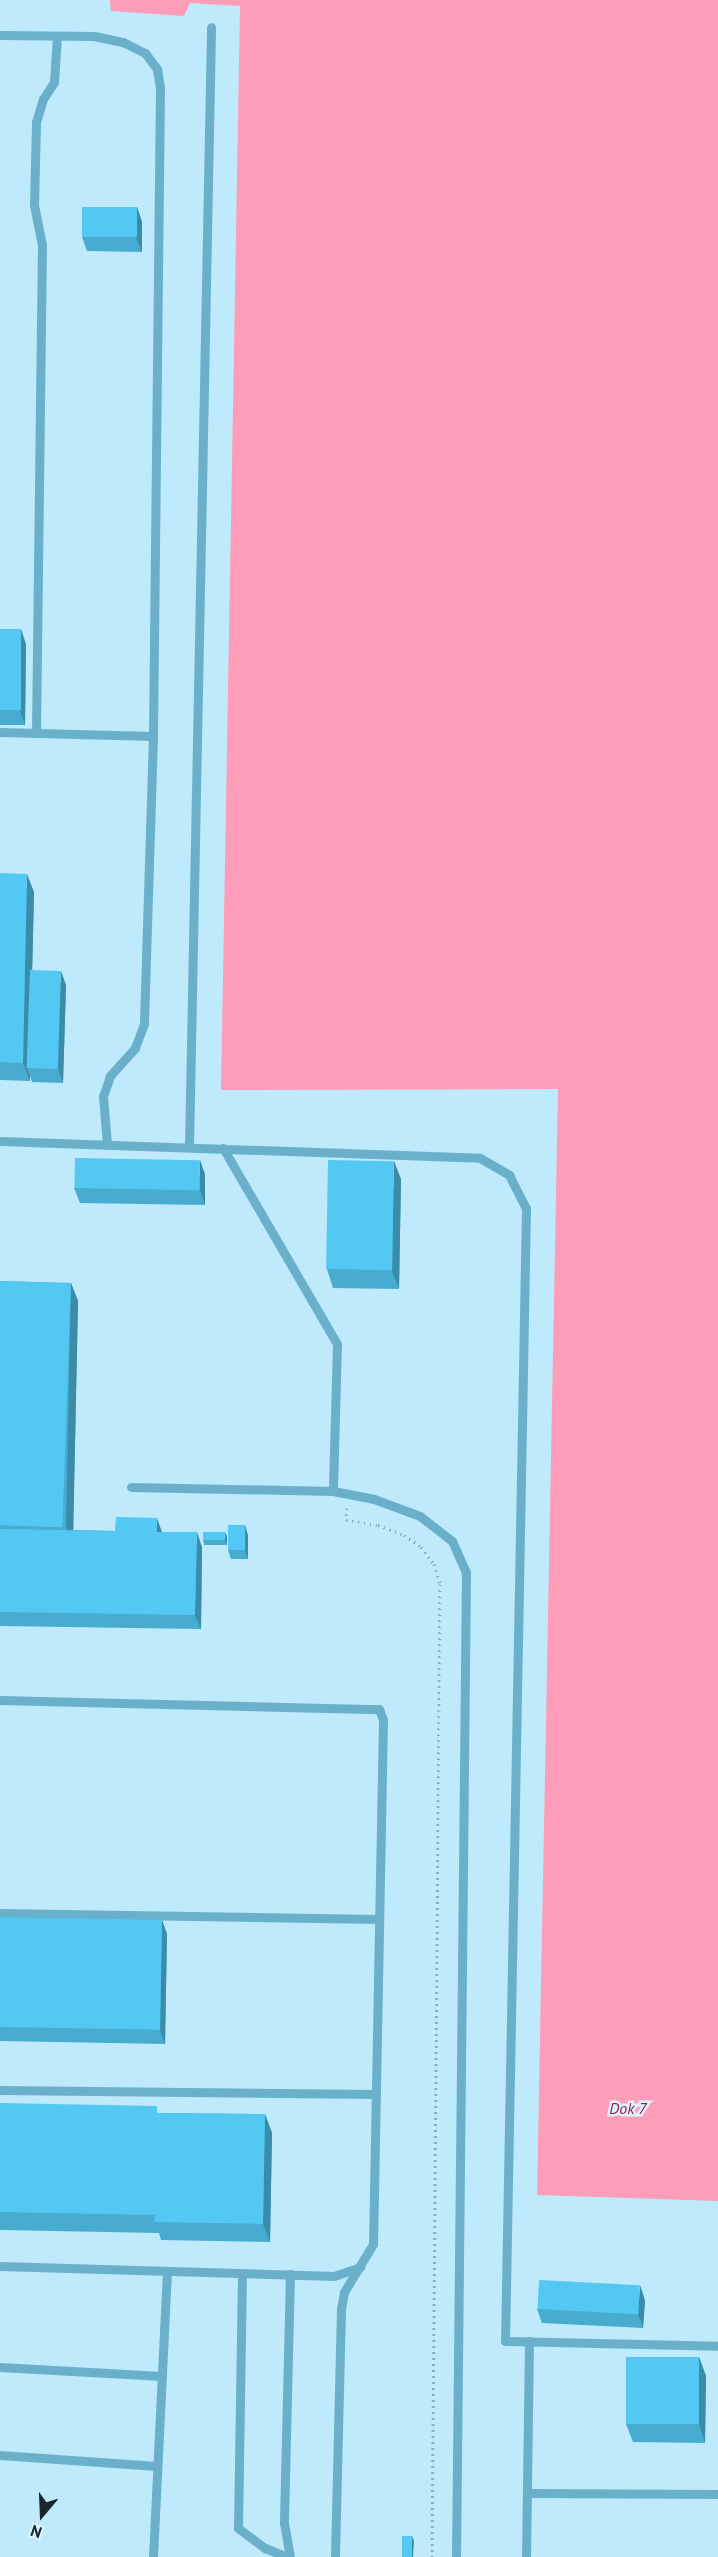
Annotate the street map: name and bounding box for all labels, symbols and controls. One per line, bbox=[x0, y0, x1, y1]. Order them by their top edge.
water label: Dok 7 bbox=[609, 2098, 647, 2118]
north arrow bbox=[12, 2485, 72, 2545]
text: N bbox=[28, 2521, 44, 2543]

